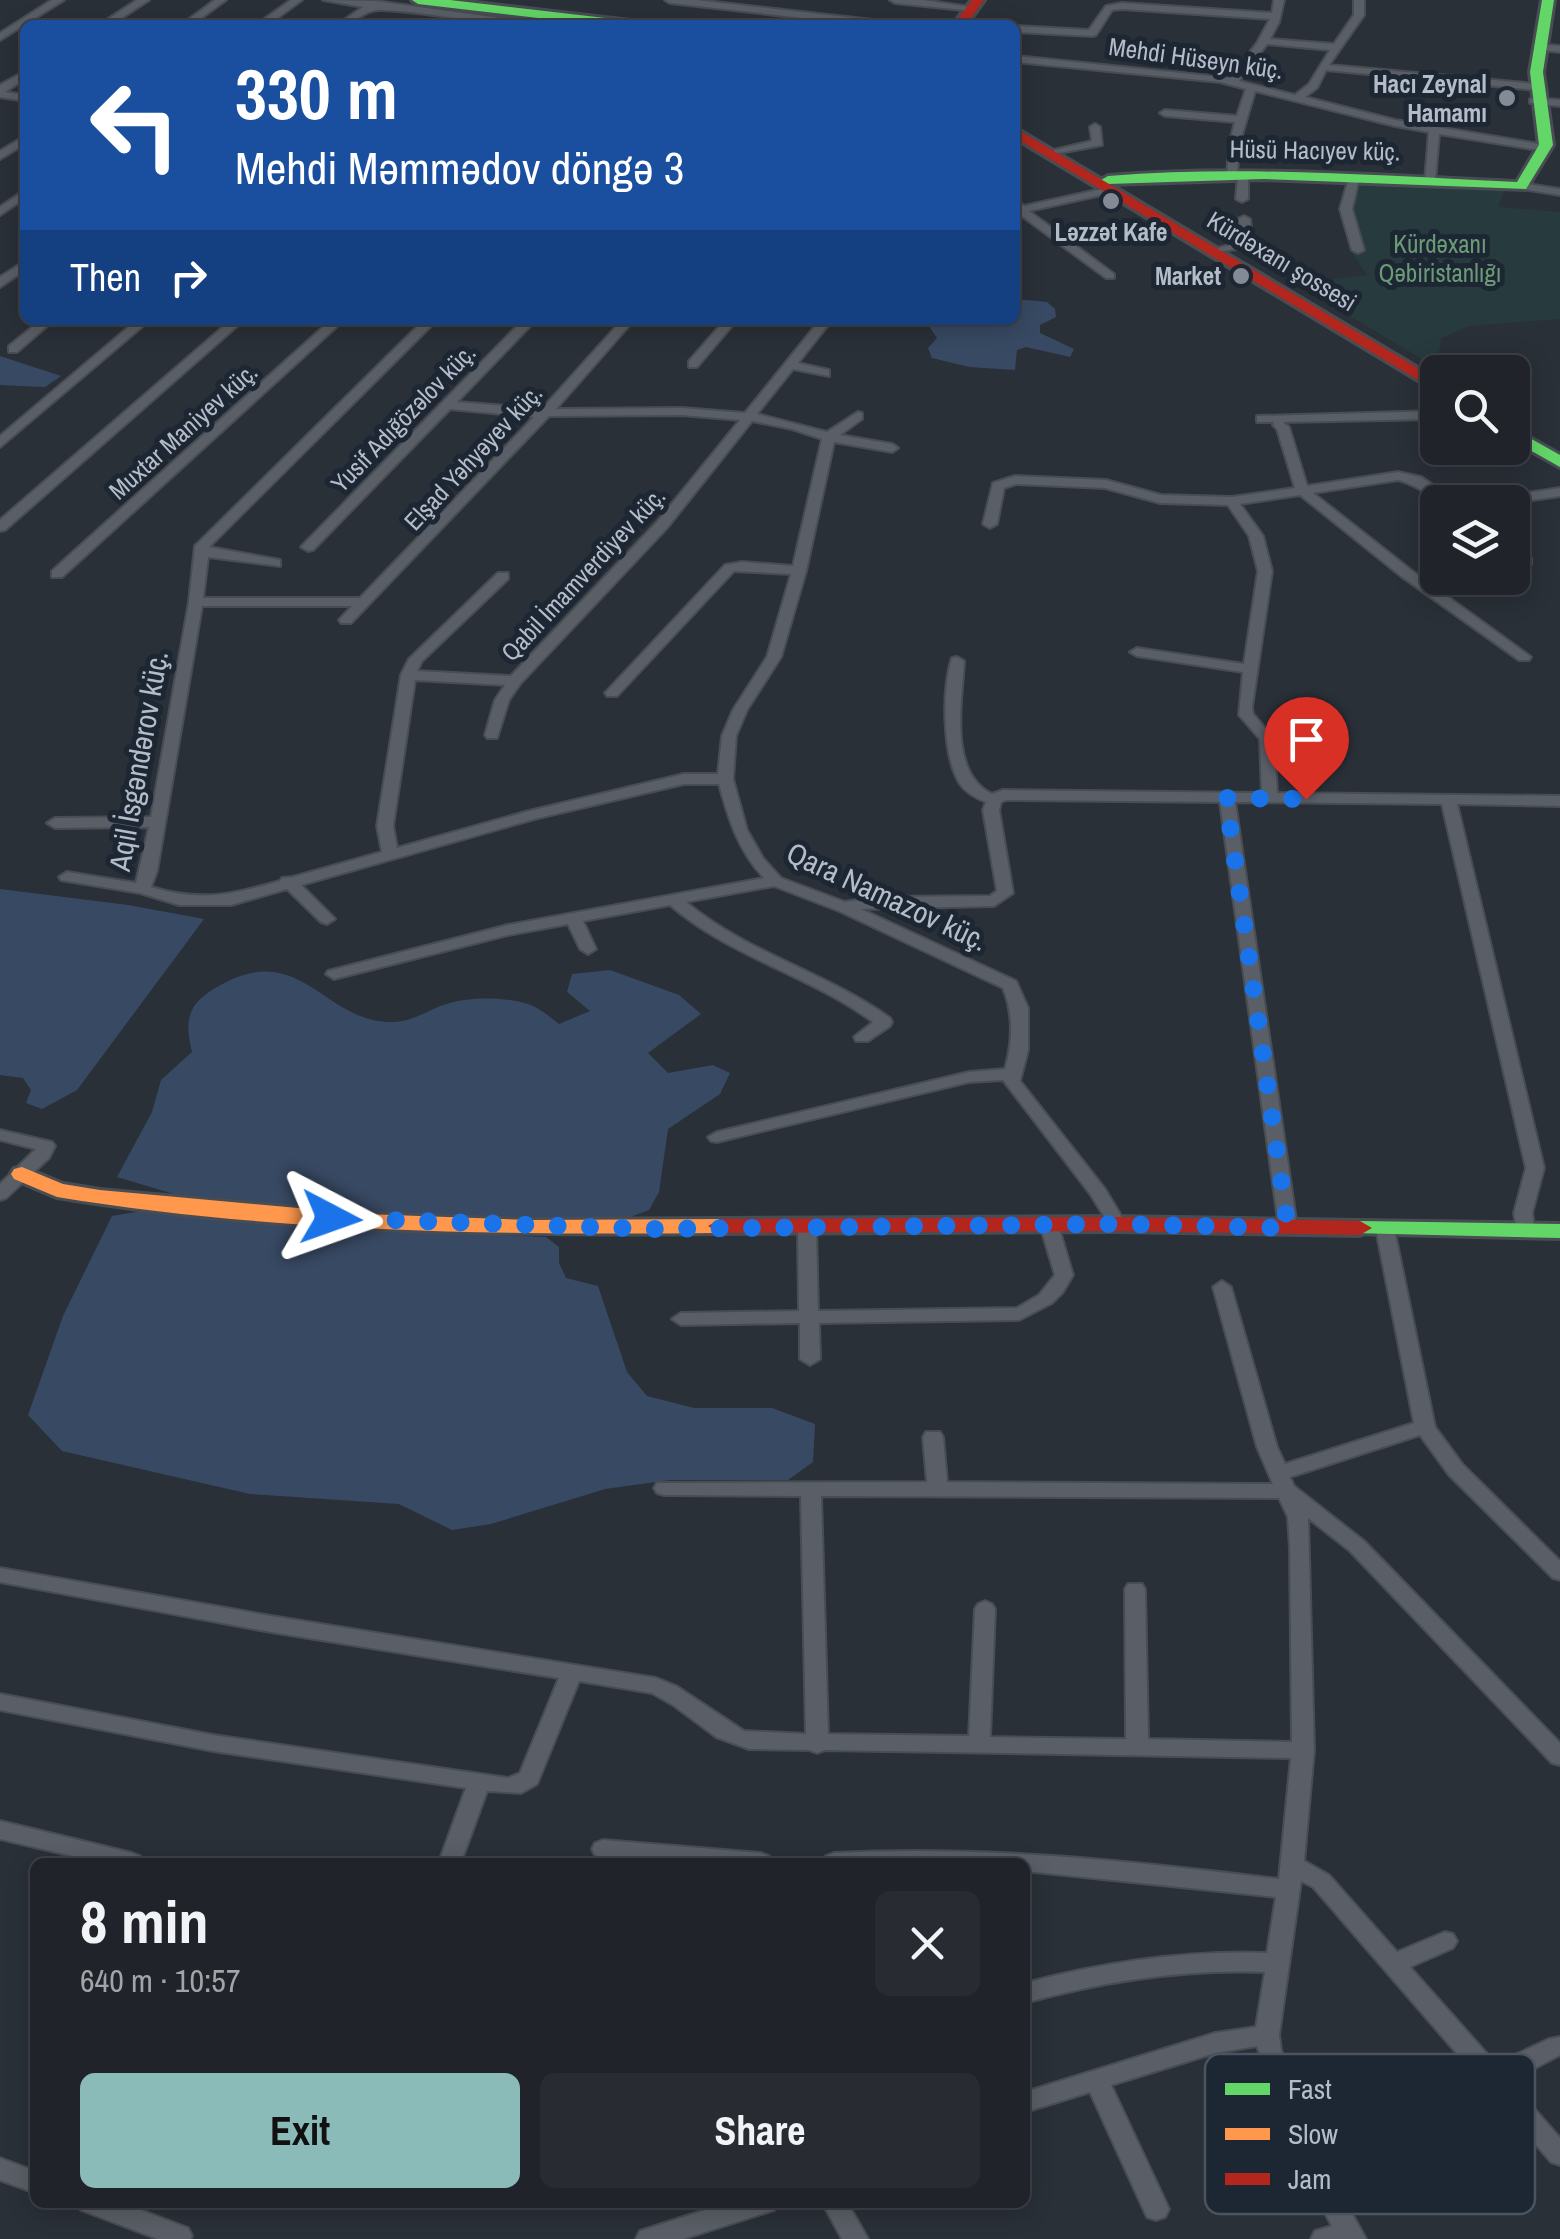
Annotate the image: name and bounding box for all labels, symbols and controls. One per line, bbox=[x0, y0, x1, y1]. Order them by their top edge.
street label: Mehdi Hüseyn küç. bbox=[1107, 29, 1285, 87]
text: 330 m bbox=[235, 47, 398, 141]
icon: left bbox=[70, 60, 200, 190]
place label: Hacı Zeynal Hamamı bbox=[1373, 67, 1487, 130]
marker: Hacı Zeynal Hamamı bbox=[1496, 87, 1518, 109]
street label: Hüsü Hacıyev küç. bbox=[1229, 132, 1401, 168]
text: Mehdi Məmmədov döngə 3 bbox=[235, 137, 684, 198]
marker: Ləzzət Kafe bbox=[1100, 190, 1122, 212]
street label: Kürdəxanı şossesi bbox=[1201, 203, 1363, 319]
place label: Ləzzət Kafe bbox=[1055, 215, 1167, 249]
park label: Kürdəxanı Qəbiristanlığı bbox=[1378, 227, 1502, 290]
icon: right bbox=[161, 250, 216, 305]
text: Then bbox=[70, 252, 141, 303]
place label: Market bbox=[1155, 259, 1221, 293]
marker: Market bbox=[1230, 265, 1252, 287]
street label: Yusif Adığözəlov küç. bbox=[323, 336, 483, 500]
street label: Muxtar Maniyev küç. bbox=[101, 355, 265, 507]
map controls bbox=[1420, 355, 1530, 595]
button: search bbox=[1420, 355, 1530, 465]
street label: Elşad Yəhyəyev küç. bbox=[396, 377, 550, 537]
street label: Qabil İmamverdiyev küç. bbox=[493, 479, 673, 669]
button: layers bbox=[1420, 485, 1530, 595]
street label: Aqil İsgəndərov küç. bbox=[99, 648, 177, 875]
pin bbox=[1264, 697, 1349, 800]
icon: arrive bbox=[1279, 712, 1334, 767]
street label: Qara Namazov küç. bbox=[780, 832, 994, 960]
position arrow bbox=[279, 1166, 383, 1270]
text: 8 min bbox=[80, 1881, 209, 1962]
button: close bbox=[875, 1891, 980, 1996]
text: 640 m · 10:57 bbox=[80, 1959, 240, 2002]
legend bbox=[1205, 2054, 1535, 2214]
text: Fast bbox=[1288, 2070, 1332, 2108]
button: Exit bbox=[80, 2073, 520, 2188]
button: Share bbox=[540, 2073, 980, 2188]
text: Slow bbox=[1288, 2115, 1338, 2153]
text: Jam bbox=[1288, 2160, 1331, 2198]

